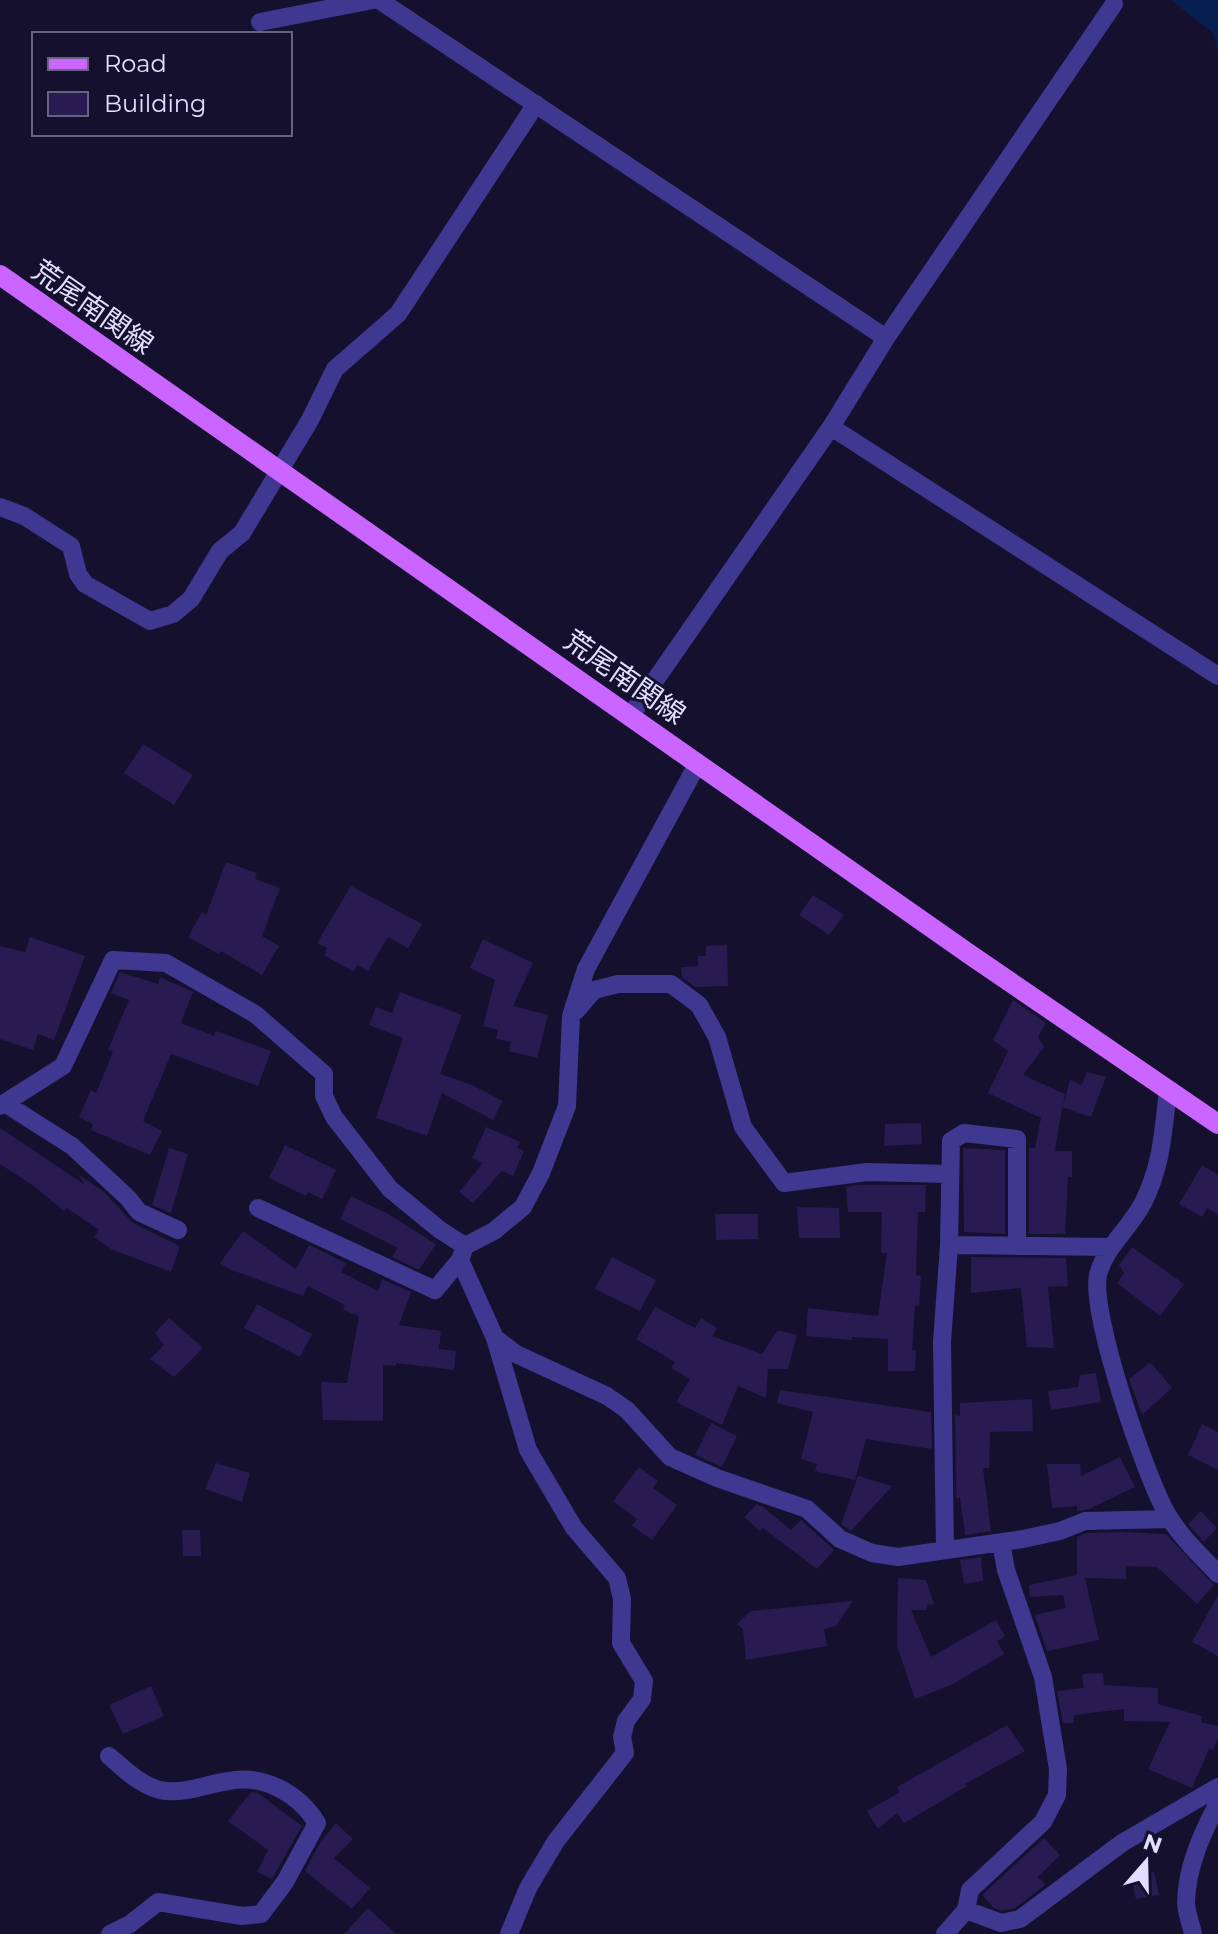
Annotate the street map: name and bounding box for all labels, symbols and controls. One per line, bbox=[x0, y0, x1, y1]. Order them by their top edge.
legend bbox=[32, 32, 292, 136]
text: Road bbox=[104, 49, 167, 78]
text: Building bbox=[104, 89, 207, 118]
street label: 荒尾南関線 bbox=[26, 253, 160, 361]
street label: 荒尾南関線 bbox=[558, 623, 692, 731]
north arrow bbox=[1106, 1822, 1186, 1902]
text: N bbox=[1140, 1828, 1166, 1859]

